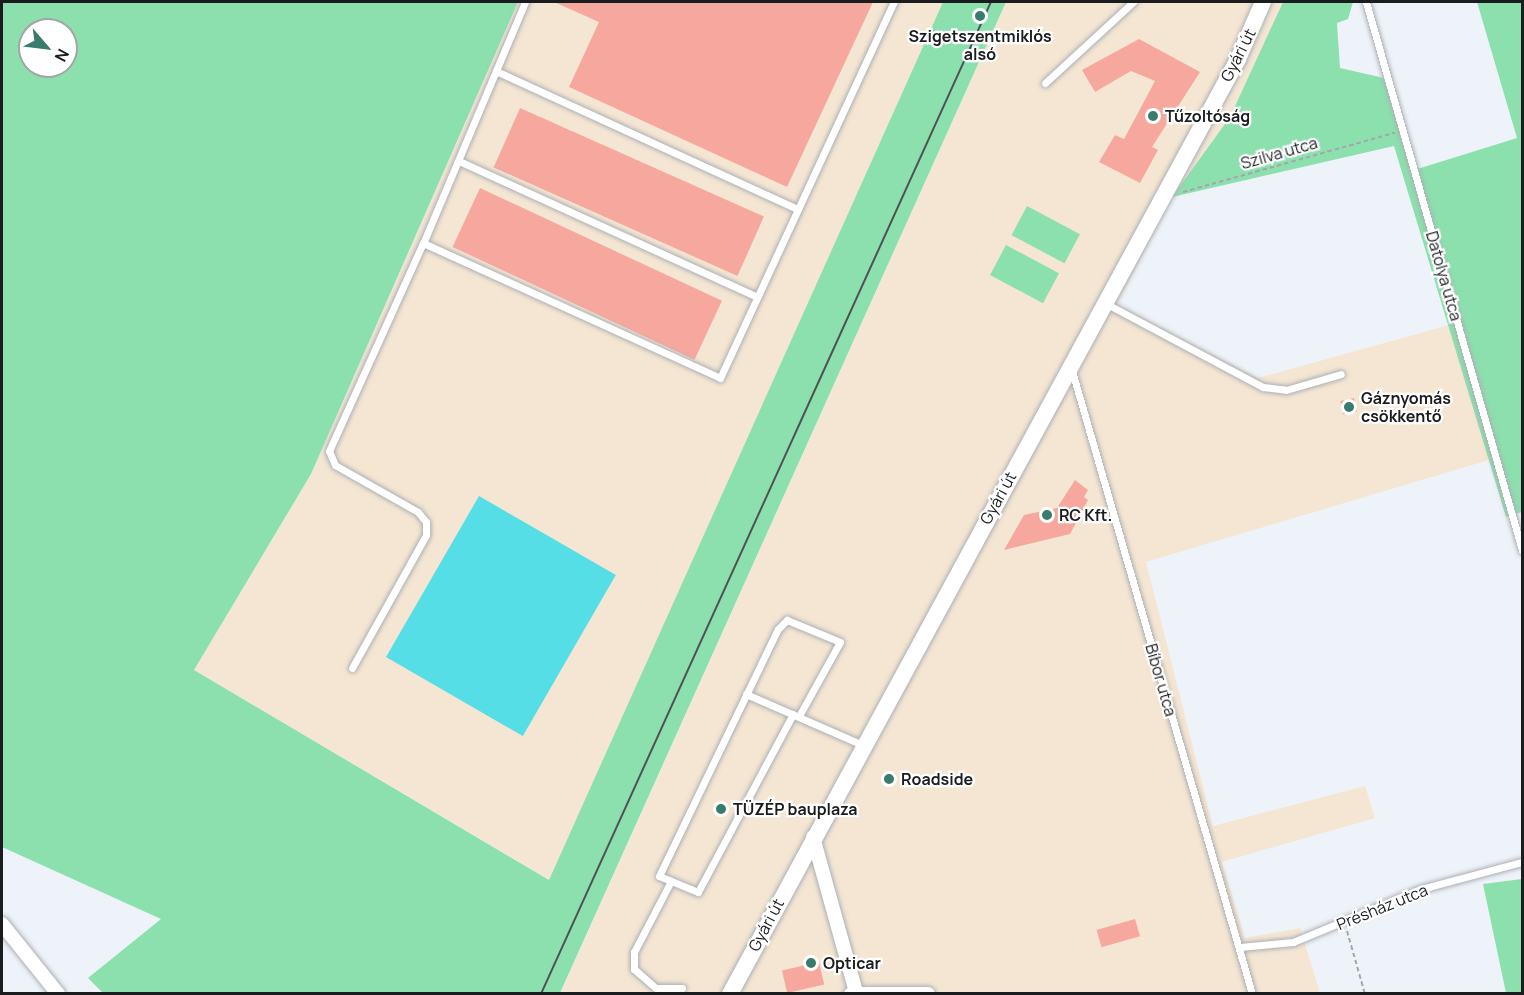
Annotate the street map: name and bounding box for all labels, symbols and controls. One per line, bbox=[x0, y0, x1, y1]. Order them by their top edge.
marker: Szigetszentmiklós alsó bbox=[971, 7, 989, 25]
north arrow bbox=[18, 18, 78, 78]
street label: Gyári út bbox=[1217, 25, 1259, 85]
place label: Szigetszentmiklós alsó bbox=[908, 26, 1052, 64]
text: N bbox=[50, 45, 75, 66]
place label: Tűzoltóság bbox=[1165, 106, 1250, 126]
marker: Tűzoltóság bbox=[1146, 109, 1160, 123]
street label: Szilva utca bbox=[1238, 133, 1320, 173]
street label: Datolya utca bbox=[1422, 229, 1466, 323]
place label: Gáznyomás csökkentő bbox=[1361, 388, 1451, 426]
marker: Gáznyomás csökkentő bbox=[1342, 400, 1356, 414]
street label: Gyári út bbox=[976, 468, 1020, 528]
place label: RC Kft. bbox=[1059, 505, 1112, 525]
marker: RC Kft. bbox=[1040, 508, 1054, 522]
street label: Bíbor utca bbox=[1141, 641, 1181, 719]
place label: Roadside bbox=[901, 769, 973, 789]
marker: Roadside bbox=[882, 772, 896, 786]
place label: TÜZÉP bauplaza bbox=[733, 799, 858, 819]
marker: TÜZÉP bauplaza bbox=[714, 802, 728, 816]
street label: Présház utca bbox=[1334, 880, 1430, 934]
street label: Gyári út bbox=[744, 895, 788, 955]
place label: Opticar bbox=[823, 953, 881, 973]
marker: Opticar bbox=[804, 956, 818, 970]

